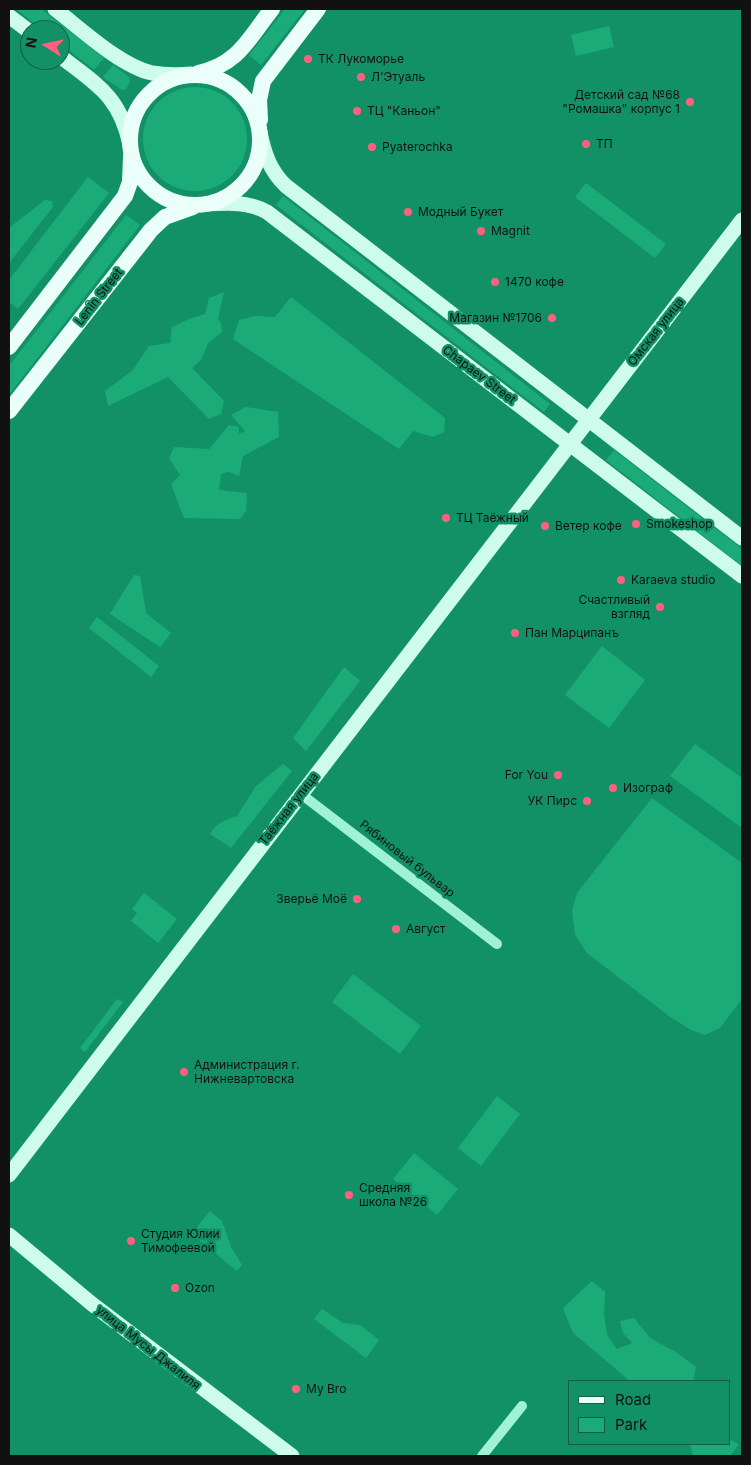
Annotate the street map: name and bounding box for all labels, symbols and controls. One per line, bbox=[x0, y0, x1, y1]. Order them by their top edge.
north arrow bbox=[20, 20, 70, 70]
text: N bbox=[21, 36, 40, 49]
place label: ТК Лукоморье bbox=[318, 52, 404, 66]
marker: ТК Лукоморье bbox=[302, 53, 314, 65]
place label: Л'Этуаль bbox=[371, 70, 425, 84]
marker: Л'Этуаль bbox=[355, 71, 367, 83]
place label: Детский сад №68 "Ромашка" корпус 1 bbox=[562, 88, 680, 116]
marker: Детский сад №68 "Ромашка" корпус 1 bbox=[684, 96, 696, 108]
place label: ТЦ "Каньон" bbox=[367, 104, 441, 118]
marker: ТЦ "Каньон" bbox=[351, 105, 363, 117]
place label: ТП bbox=[596, 137, 613, 151]
marker: ТП bbox=[580, 138, 592, 150]
place label: Pyaterochka bbox=[382, 140, 453, 154]
marker: Pyaterochka bbox=[366, 141, 378, 153]
place label: Модный Букет bbox=[418, 205, 503, 219]
marker: Модный Букет bbox=[402, 206, 414, 218]
place label: Magnit bbox=[491, 224, 530, 238]
marker: Magnit bbox=[475, 225, 487, 237]
street label: Lenin Street bbox=[72, 266, 126, 328]
place label: 1470 кофе bbox=[505, 275, 564, 289]
marker: 1470 кофе bbox=[489, 276, 501, 288]
street label: Омская улица bbox=[625, 295, 687, 369]
place label: Магазин №1706 bbox=[449, 311, 542, 325]
marker: Магазин №1706 bbox=[546, 312, 558, 324]
street label: Chapaev Street bbox=[440, 343, 518, 407]
place label: ТЦ Таёжный bbox=[456, 511, 529, 525]
marker: ТЦ Таёжный bbox=[440, 512, 452, 524]
place label: Smokeshop bbox=[646, 517, 713, 531]
marker: Smokeshop bbox=[630, 518, 642, 530]
place label: Ветер кофе bbox=[555, 519, 622, 533]
marker: Ветер кофе bbox=[539, 520, 551, 532]
place label: Karaeva studio bbox=[631, 573, 715, 587]
marker: Karaeva studio bbox=[615, 574, 627, 586]
place label: Счастливый взгляд bbox=[578, 593, 650, 621]
marker: Счастливый взгляд bbox=[654, 601, 666, 613]
place label: Пан Марципанъ bbox=[525, 626, 619, 640]
marker: Пан Марципанъ bbox=[509, 627, 521, 639]
place label: For You bbox=[505, 768, 548, 782]
marker: For You bbox=[552, 769, 564, 781]
street label: Таёжная улица bbox=[256, 770, 322, 848]
place label: Изограф bbox=[623, 781, 673, 795]
marker: Изограф bbox=[607, 782, 619, 794]
place label: УК Пирс bbox=[528, 794, 577, 808]
marker: УК Пирс bbox=[581, 795, 593, 807]
street label: Рябиновый бульвар bbox=[357, 817, 457, 901]
place label: Зверьё Моё bbox=[276, 892, 347, 906]
marker: Зверьё Моё bbox=[351, 893, 363, 905]
place label: Август bbox=[406, 922, 445, 936]
marker: Август bbox=[390, 923, 402, 935]
place label: Администрация г. Нижневартовска bbox=[194, 1058, 299, 1086]
marker: Администрация г. Нижневартовска bbox=[178, 1066, 190, 1078]
place label: Средняя школа №26 bbox=[359, 1181, 427, 1209]
marker: Средняя школа №26 bbox=[343, 1189, 355, 1201]
place label: Студия Юлии Тимофеевой bbox=[141, 1227, 220, 1255]
marker: Студия Юлии Тимофеевой bbox=[125, 1235, 137, 1247]
place label: Ozon bbox=[185, 1281, 215, 1295]
marker: Ozon bbox=[169, 1282, 181, 1294]
street label: улица Мусы Джалиля bbox=[93, 1303, 203, 1393]
legend bbox=[568, 1380, 731, 1445]
place label: My Bro bbox=[306, 1382, 346, 1396]
marker: My Bro bbox=[290, 1383, 302, 1395]
text: Road bbox=[615, 1390, 651, 1409]
text: Park bbox=[615, 1415, 647, 1434]

